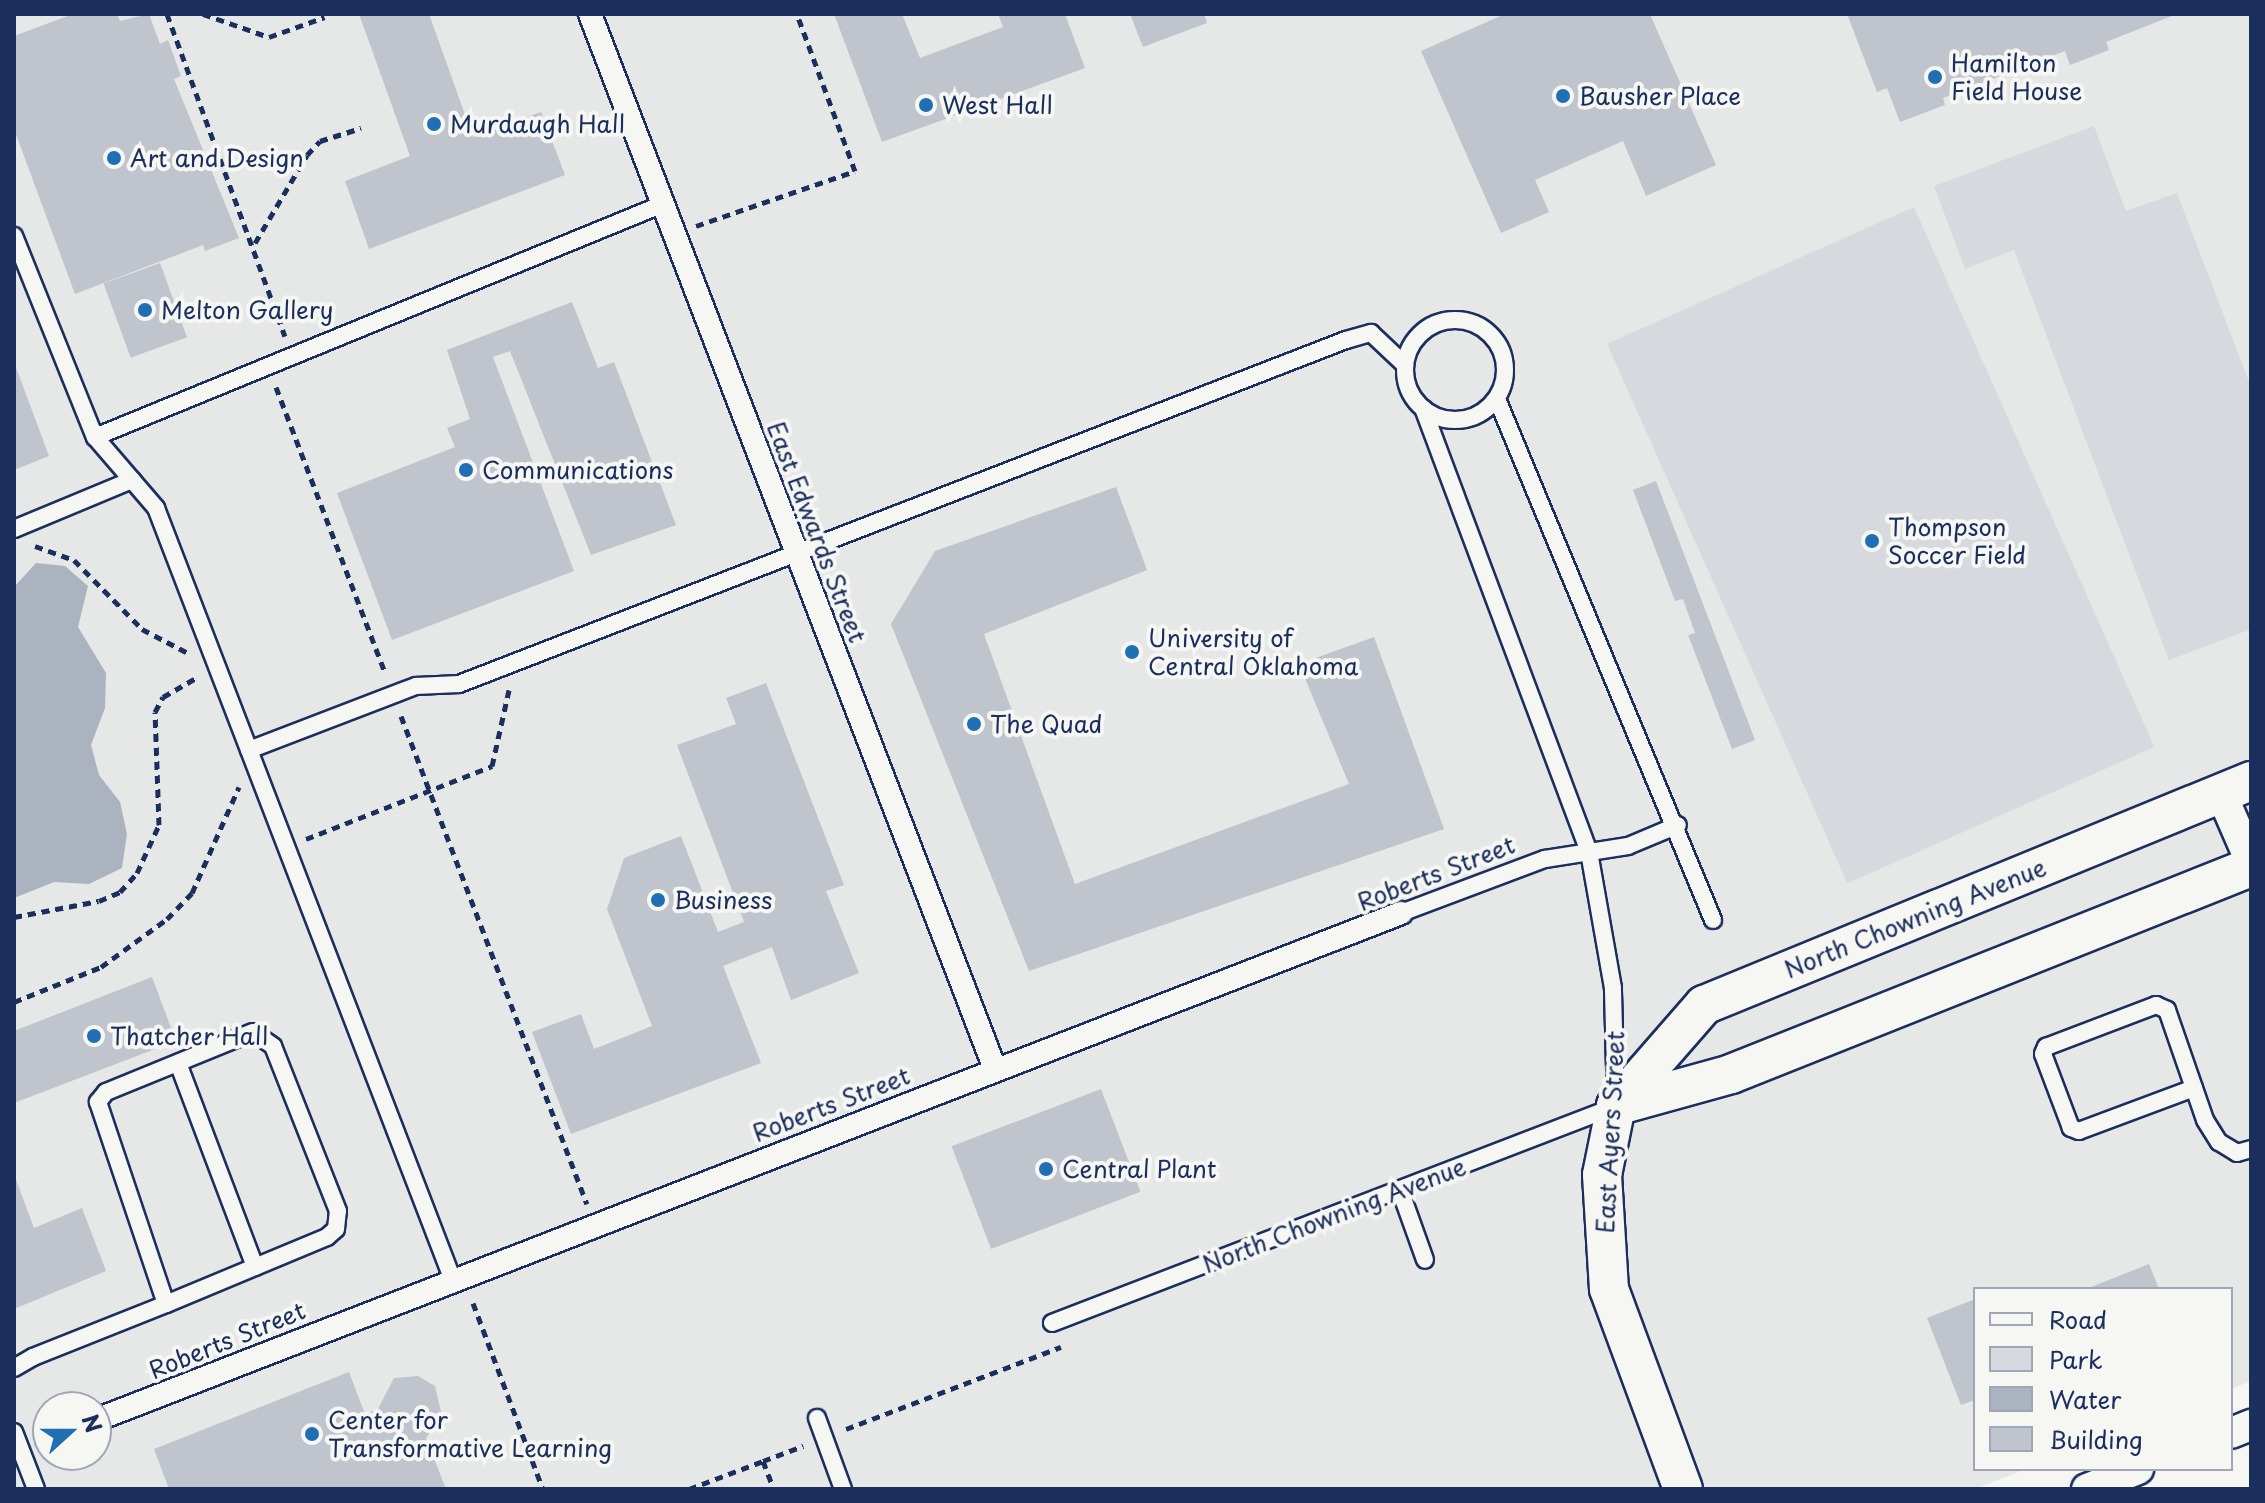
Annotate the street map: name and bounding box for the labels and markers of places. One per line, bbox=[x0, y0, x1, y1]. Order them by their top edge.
place label: Hamilton Field House bbox=[1951, 49, 2083, 105]
marker: Hamilton Field House bbox=[1926, 68, 1944, 86]
place label: Bausher Place bbox=[1579, 82, 1742, 110]
marker: Bausher Place bbox=[1554, 87, 1572, 105]
place label: West Hall bbox=[942, 91, 1053, 119]
marker: West Hall bbox=[917, 96, 935, 114]
place label: Murdaugh Hall bbox=[450, 110, 625, 138]
marker: Murdaugh Hall bbox=[425, 115, 443, 133]
place label: Art and Design bbox=[130, 144, 308, 172]
marker: Art and Design bbox=[105, 149, 123, 167]
place label: Melton Gallery bbox=[161, 296, 333, 324]
marker: Melton Gallery bbox=[136, 301, 154, 319]
place label: Communications bbox=[482, 456, 673, 484]
marker: Communications bbox=[457, 461, 475, 479]
place label: Thompson Soccer Field bbox=[1888, 513, 2027, 569]
marker: Thompson Soccer Field bbox=[1863, 532, 1881, 550]
place label: University of Central Oklahoma bbox=[1148, 624, 1360, 680]
marker: University of Central Oklahoma bbox=[1123, 643, 1141, 661]
place label: The Quad bbox=[990, 710, 1103, 738]
marker: The Quad bbox=[965, 715, 983, 733]
place label: Business bbox=[674, 886, 772, 914]
marker: Business bbox=[649, 891, 667, 909]
place label: Thatcher Hall bbox=[110, 1022, 269, 1050]
marker: Thatcher Hall bbox=[85, 1027, 103, 1045]
place label: Central Plant bbox=[1062, 1155, 1216, 1183]
marker: Central Plant bbox=[1037, 1160, 1055, 1178]
place label: Center for Transformative Learning bbox=[328, 1406, 611, 1462]
marker: Center for Transformative Learning bbox=[303, 1425, 321, 1443]

